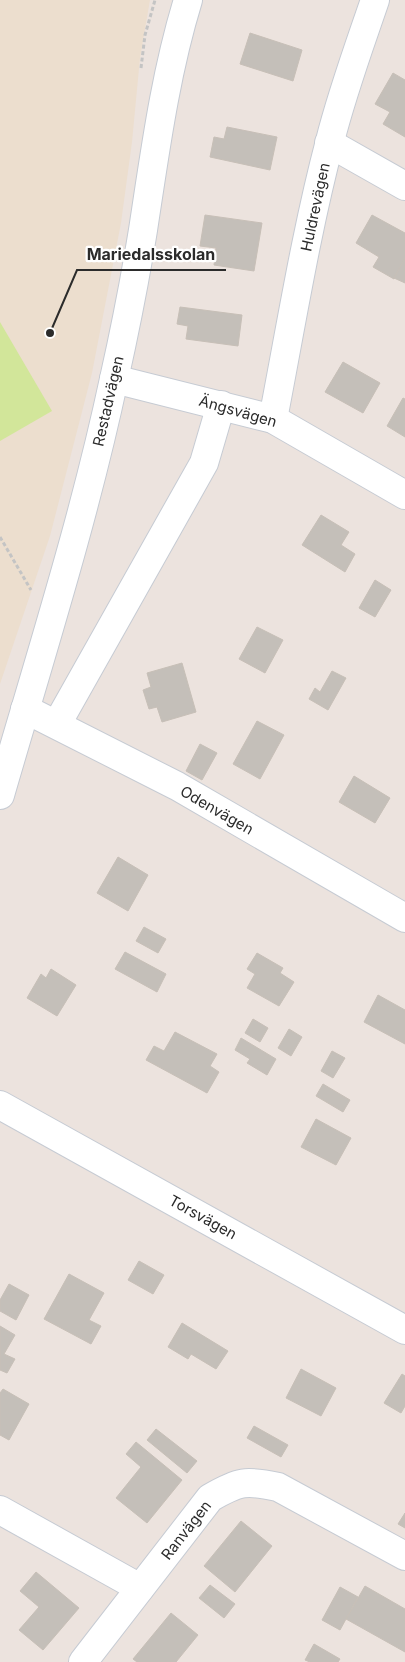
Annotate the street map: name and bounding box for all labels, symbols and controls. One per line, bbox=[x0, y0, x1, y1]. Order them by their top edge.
street label: Huldrevägen bbox=[296, 161, 334, 253]
callout: Mariedalsskolan bbox=[77, 239, 226, 270]
text: Mariedalsskolan bbox=[87, 244, 215, 264]
street label: Restadvägen bbox=[88, 354, 128, 448]
street label: Ängsvägen bbox=[197, 391, 279, 431]
street label: Odenvägen bbox=[177, 781, 257, 839]
street label: Torsvägen bbox=[166, 1191, 240, 1243]
street label: Ranvägen bbox=[157, 1496, 215, 1564]

